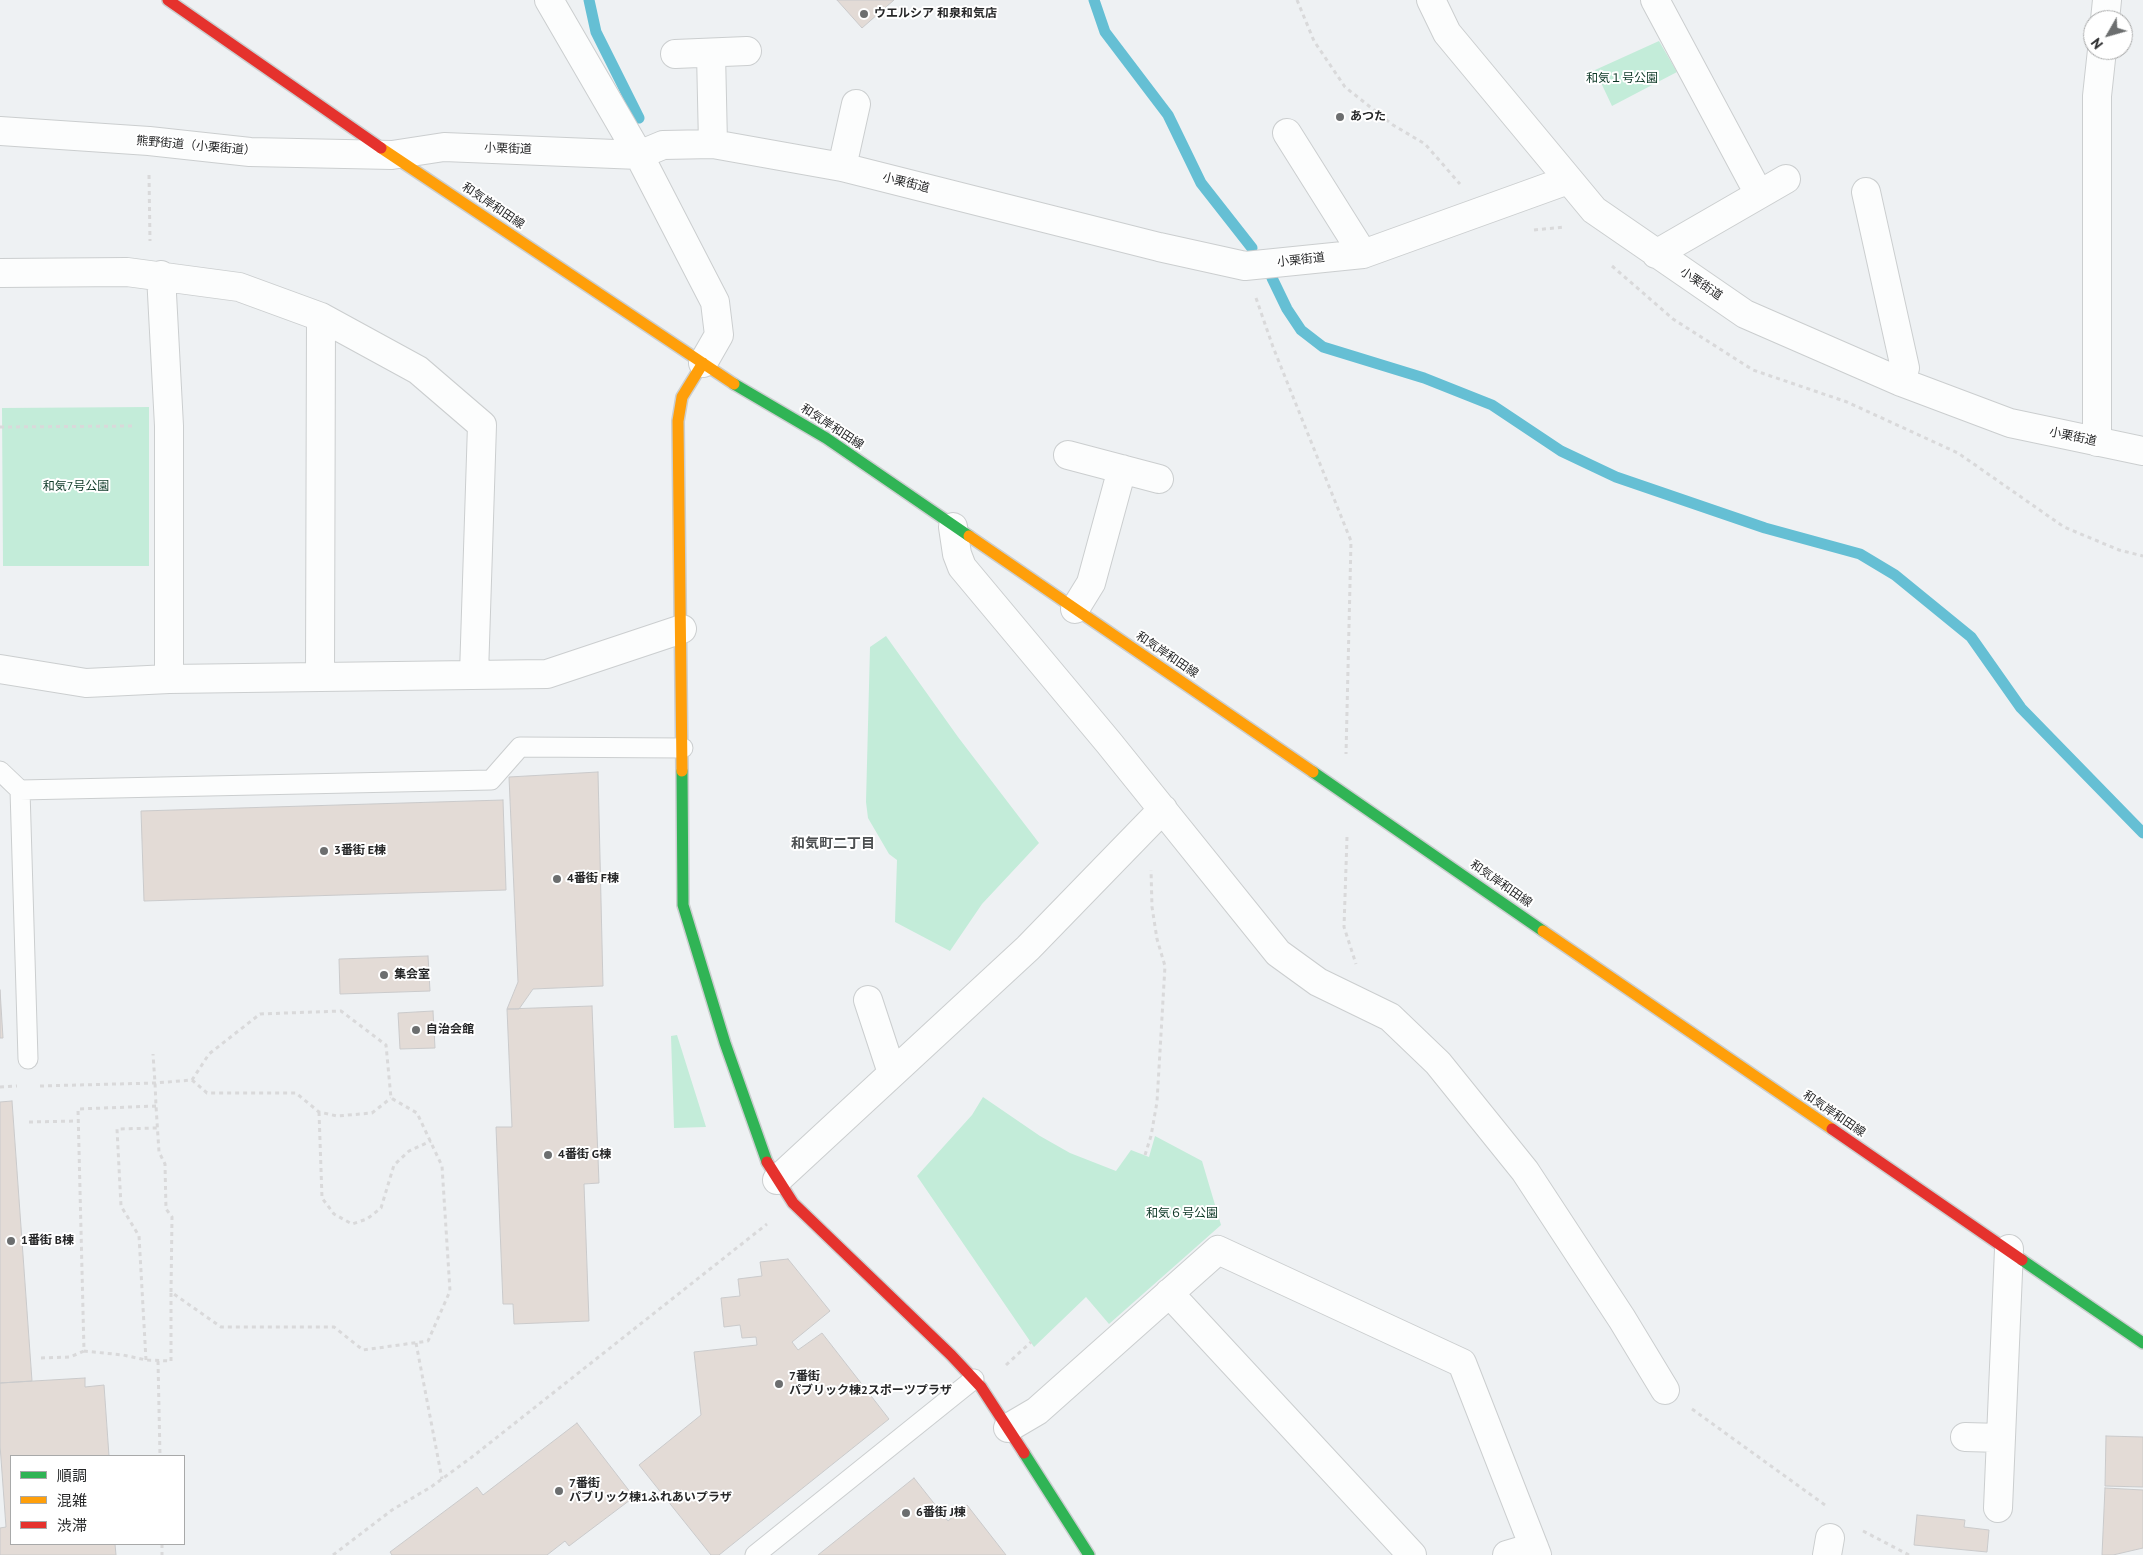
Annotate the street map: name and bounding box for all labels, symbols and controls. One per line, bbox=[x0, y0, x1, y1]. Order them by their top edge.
place label: ウエルシア 和泉和気店 bbox=[874, 7, 997, 21]
marker: ウエルシア 和泉和気店 bbox=[858, 8, 870, 20]
north arrow bbox=[2083, 10, 2133, 60]
text: N bbox=[2087, 34, 2107, 53]
park label: 和気１号公園 bbox=[1586, 72, 1658, 86]
place label: あつた bbox=[1350, 110, 1386, 124]
marker: あつた bbox=[1334, 111, 1346, 123]
street label: 熊野街道（小栗街道） bbox=[136, 134, 256, 158]
street label: 小栗街道 bbox=[484, 141, 532, 157]
street label: 小栗街道 bbox=[881, 170, 931, 196]
street label: 和気岸和田線 bbox=[459, 180, 527, 232]
street label: 小栗街道 bbox=[1276, 250, 1326, 270]
street label: 小栗街道 bbox=[1677, 265, 1725, 303]
street label: 和気岸和田線 bbox=[798, 401, 866, 453]
street label: 小栗街道 bbox=[2048, 425, 2098, 449]
park label: 和気7号公園 bbox=[43, 480, 109, 494]
street label: 和気岸和田線 bbox=[1133, 629, 1201, 681]
district label: 和気町二丁目 bbox=[791, 836, 875, 852]
place label: 3番街 E棟 bbox=[334, 844, 386, 858]
marker: 3番街 E棟 bbox=[318, 845, 330, 857]
street label: 和気岸和田線 bbox=[1467, 857, 1535, 911]
place label: 4番街 F棟 bbox=[567, 872, 619, 886]
marker: 4番街 F棟 bbox=[551, 873, 563, 885]
place label: 集会室 bbox=[394, 968, 430, 982]
marker: 集会室 bbox=[378, 969, 390, 981]
place label: 自治会館 bbox=[426, 1023, 474, 1037]
marker: 自治会館 bbox=[410, 1024, 422, 1036]
street label: 和気岸和田線 bbox=[1800, 1088, 1868, 1140]
place label: 4番街 G棟 bbox=[558, 1148, 611, 1162]
marker: 4番街 G棟 bbox=[542, 1149, 554, 1161]
park label: 和気６号公園 bbox=[1146, 1207, 1218, 1221]
place label: 1番街 B棟 bbox=[21, 1234, 74, 1248]
marker: 1番街 B棟 bbox=[5, 1235, 17, 1247]
place label: 7番街 パブリック棟2スポーツプラザ bbox=[789, 1370, 952, 1398]
marker: 7番街 パブリック棟2スポーツプラザ bbox=[773, 1378, 785, 1390]
legend bbox=[10, 1455, 185, 1545]
text: 順調 bbox=[57, 1466, 87, 1485]
place label: 7番街 パブリック棟1ふれあいプラザ bbox=[569, 1477, 732, 1505]
marker: 7番街 パブリック棟1ふれあいプラザ bbox=[553, 1485, 565, 1497]
text: 混雑 bbox=[57, 1491, 87, 1510]
place label: 6番街 J棟 bbox=[916, 1506, 966, 1520]
marker: 6番街 J棟 bbox=[900, 1507, 912, 1519]
text: 渋滞 bbox=[57, 1516, 87, 1535]

